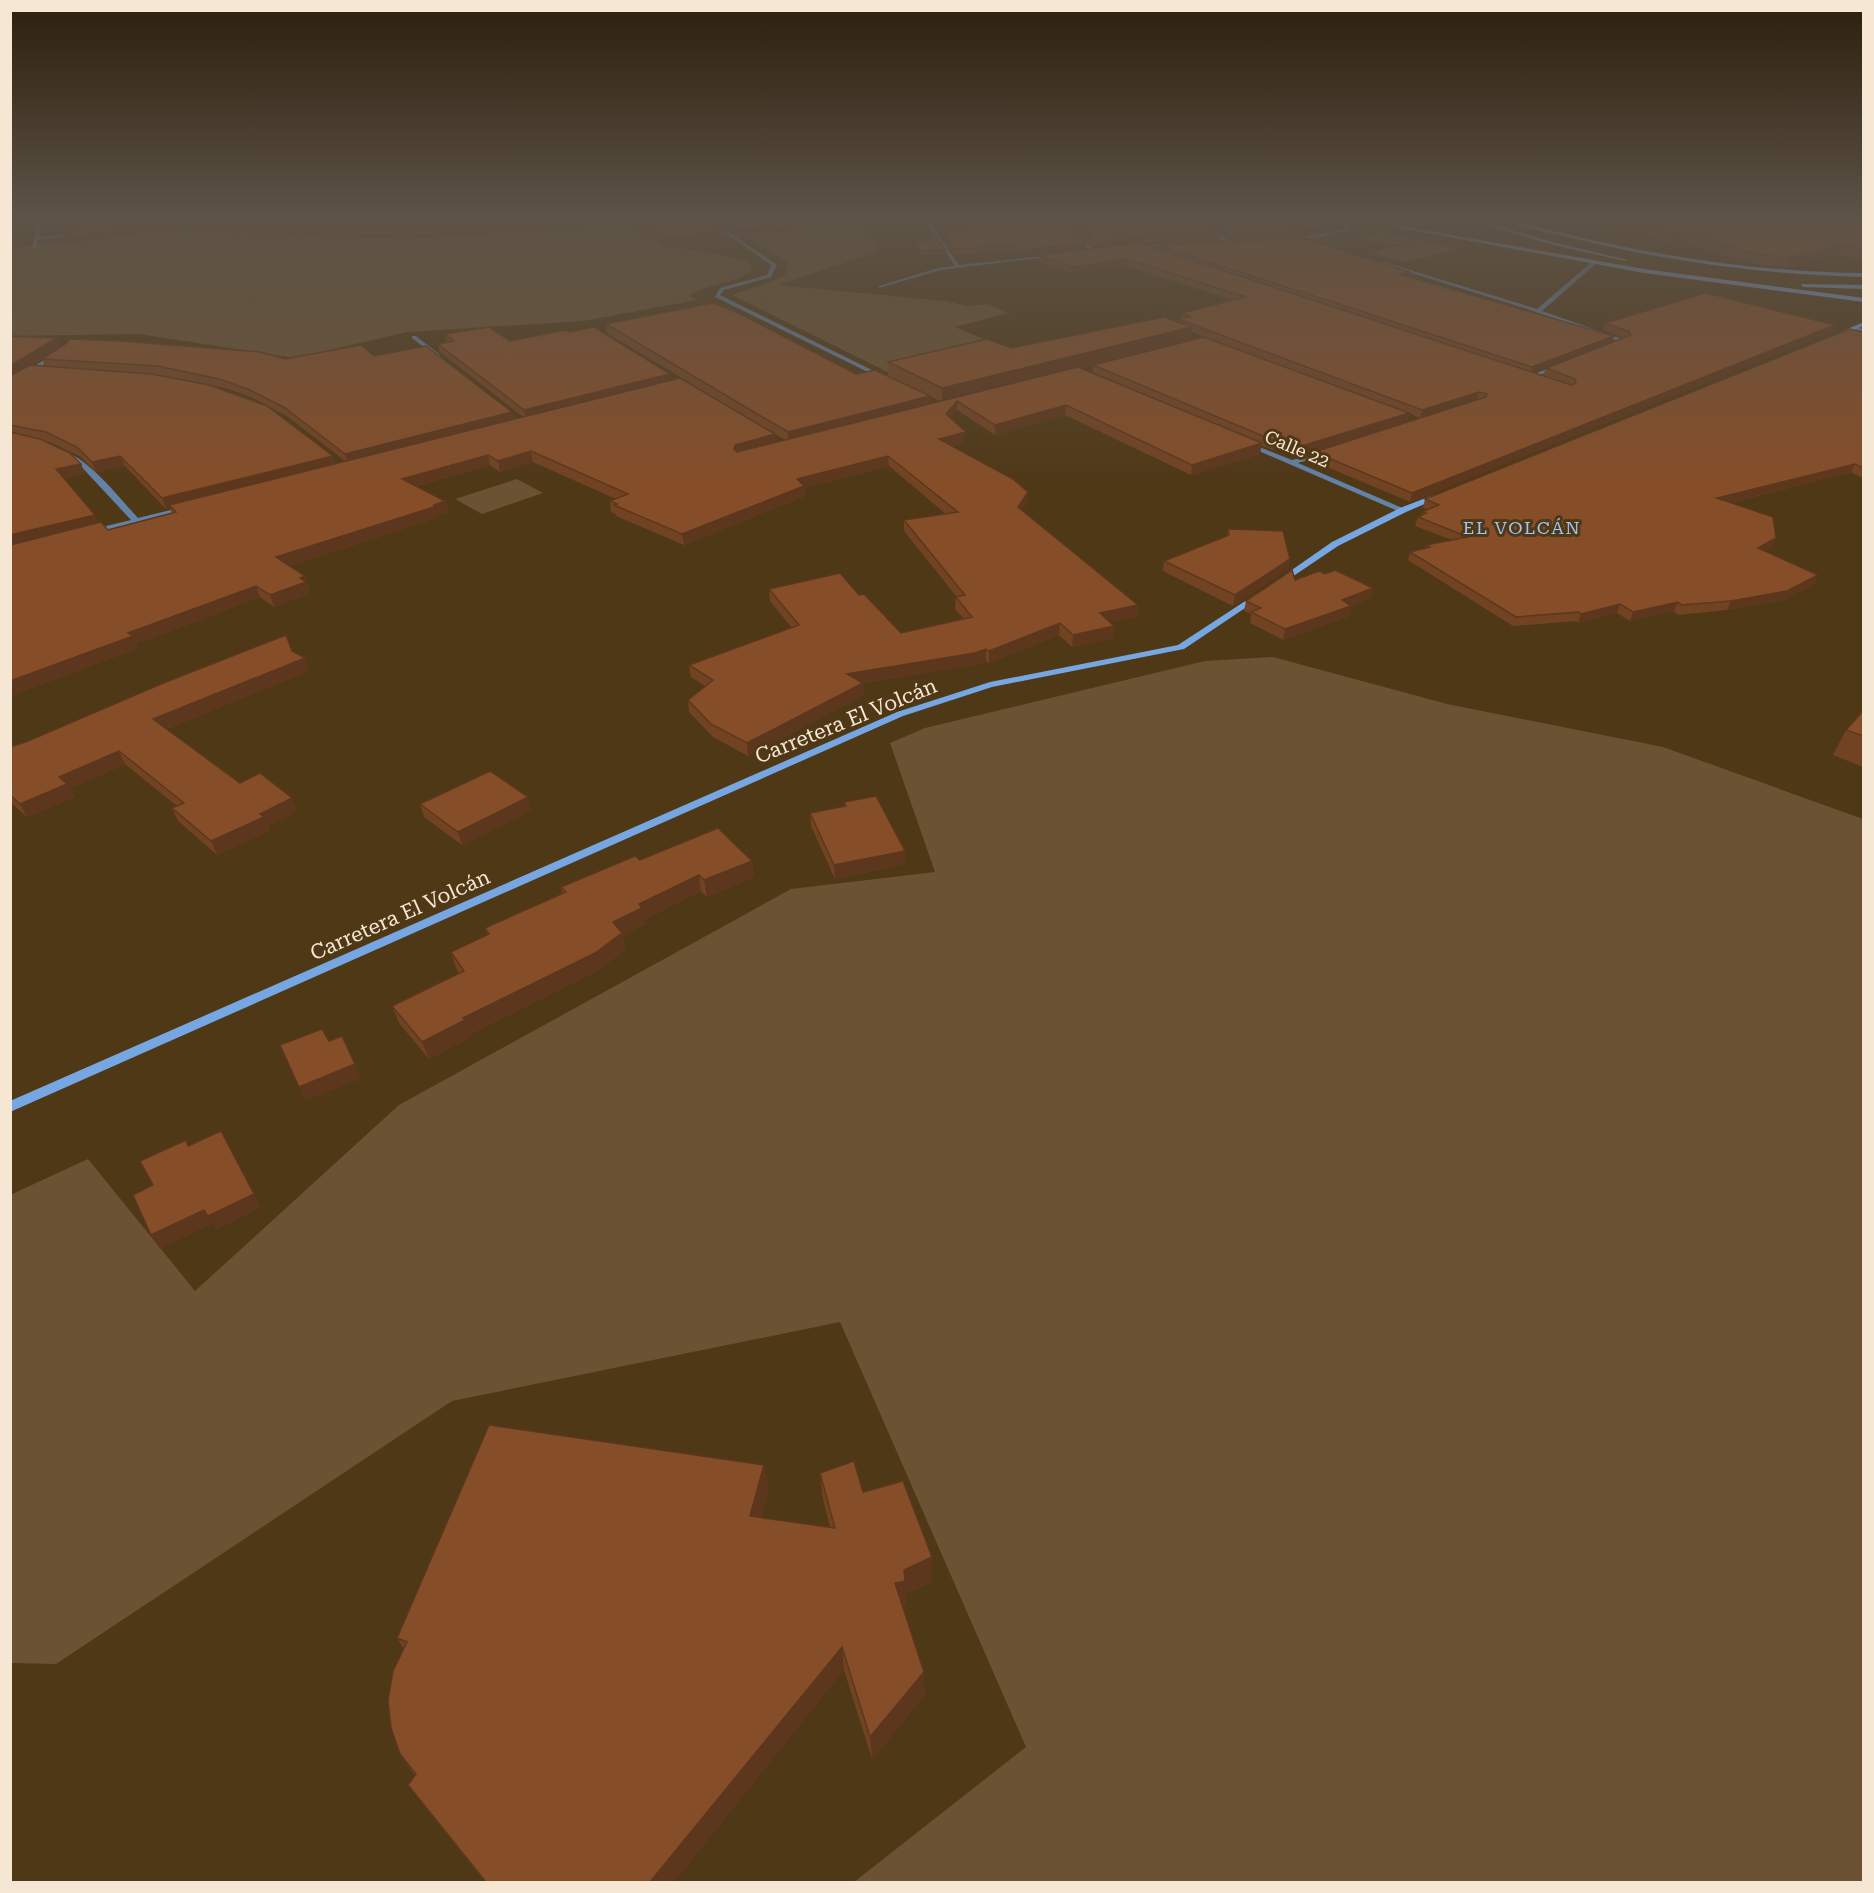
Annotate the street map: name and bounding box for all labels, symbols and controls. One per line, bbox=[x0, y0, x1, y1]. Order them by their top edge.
street label: Calle 22 bbox=[1262, 426, 1333, 472]
district label: EL VOLCÁN bbox=[1463, 517, 1581, 538]
street label: Carretera El Volcán bbox=[752, 673, 941, 768]
street label: Carretera El Volcán bbox=[306, 864, 494, 965]

